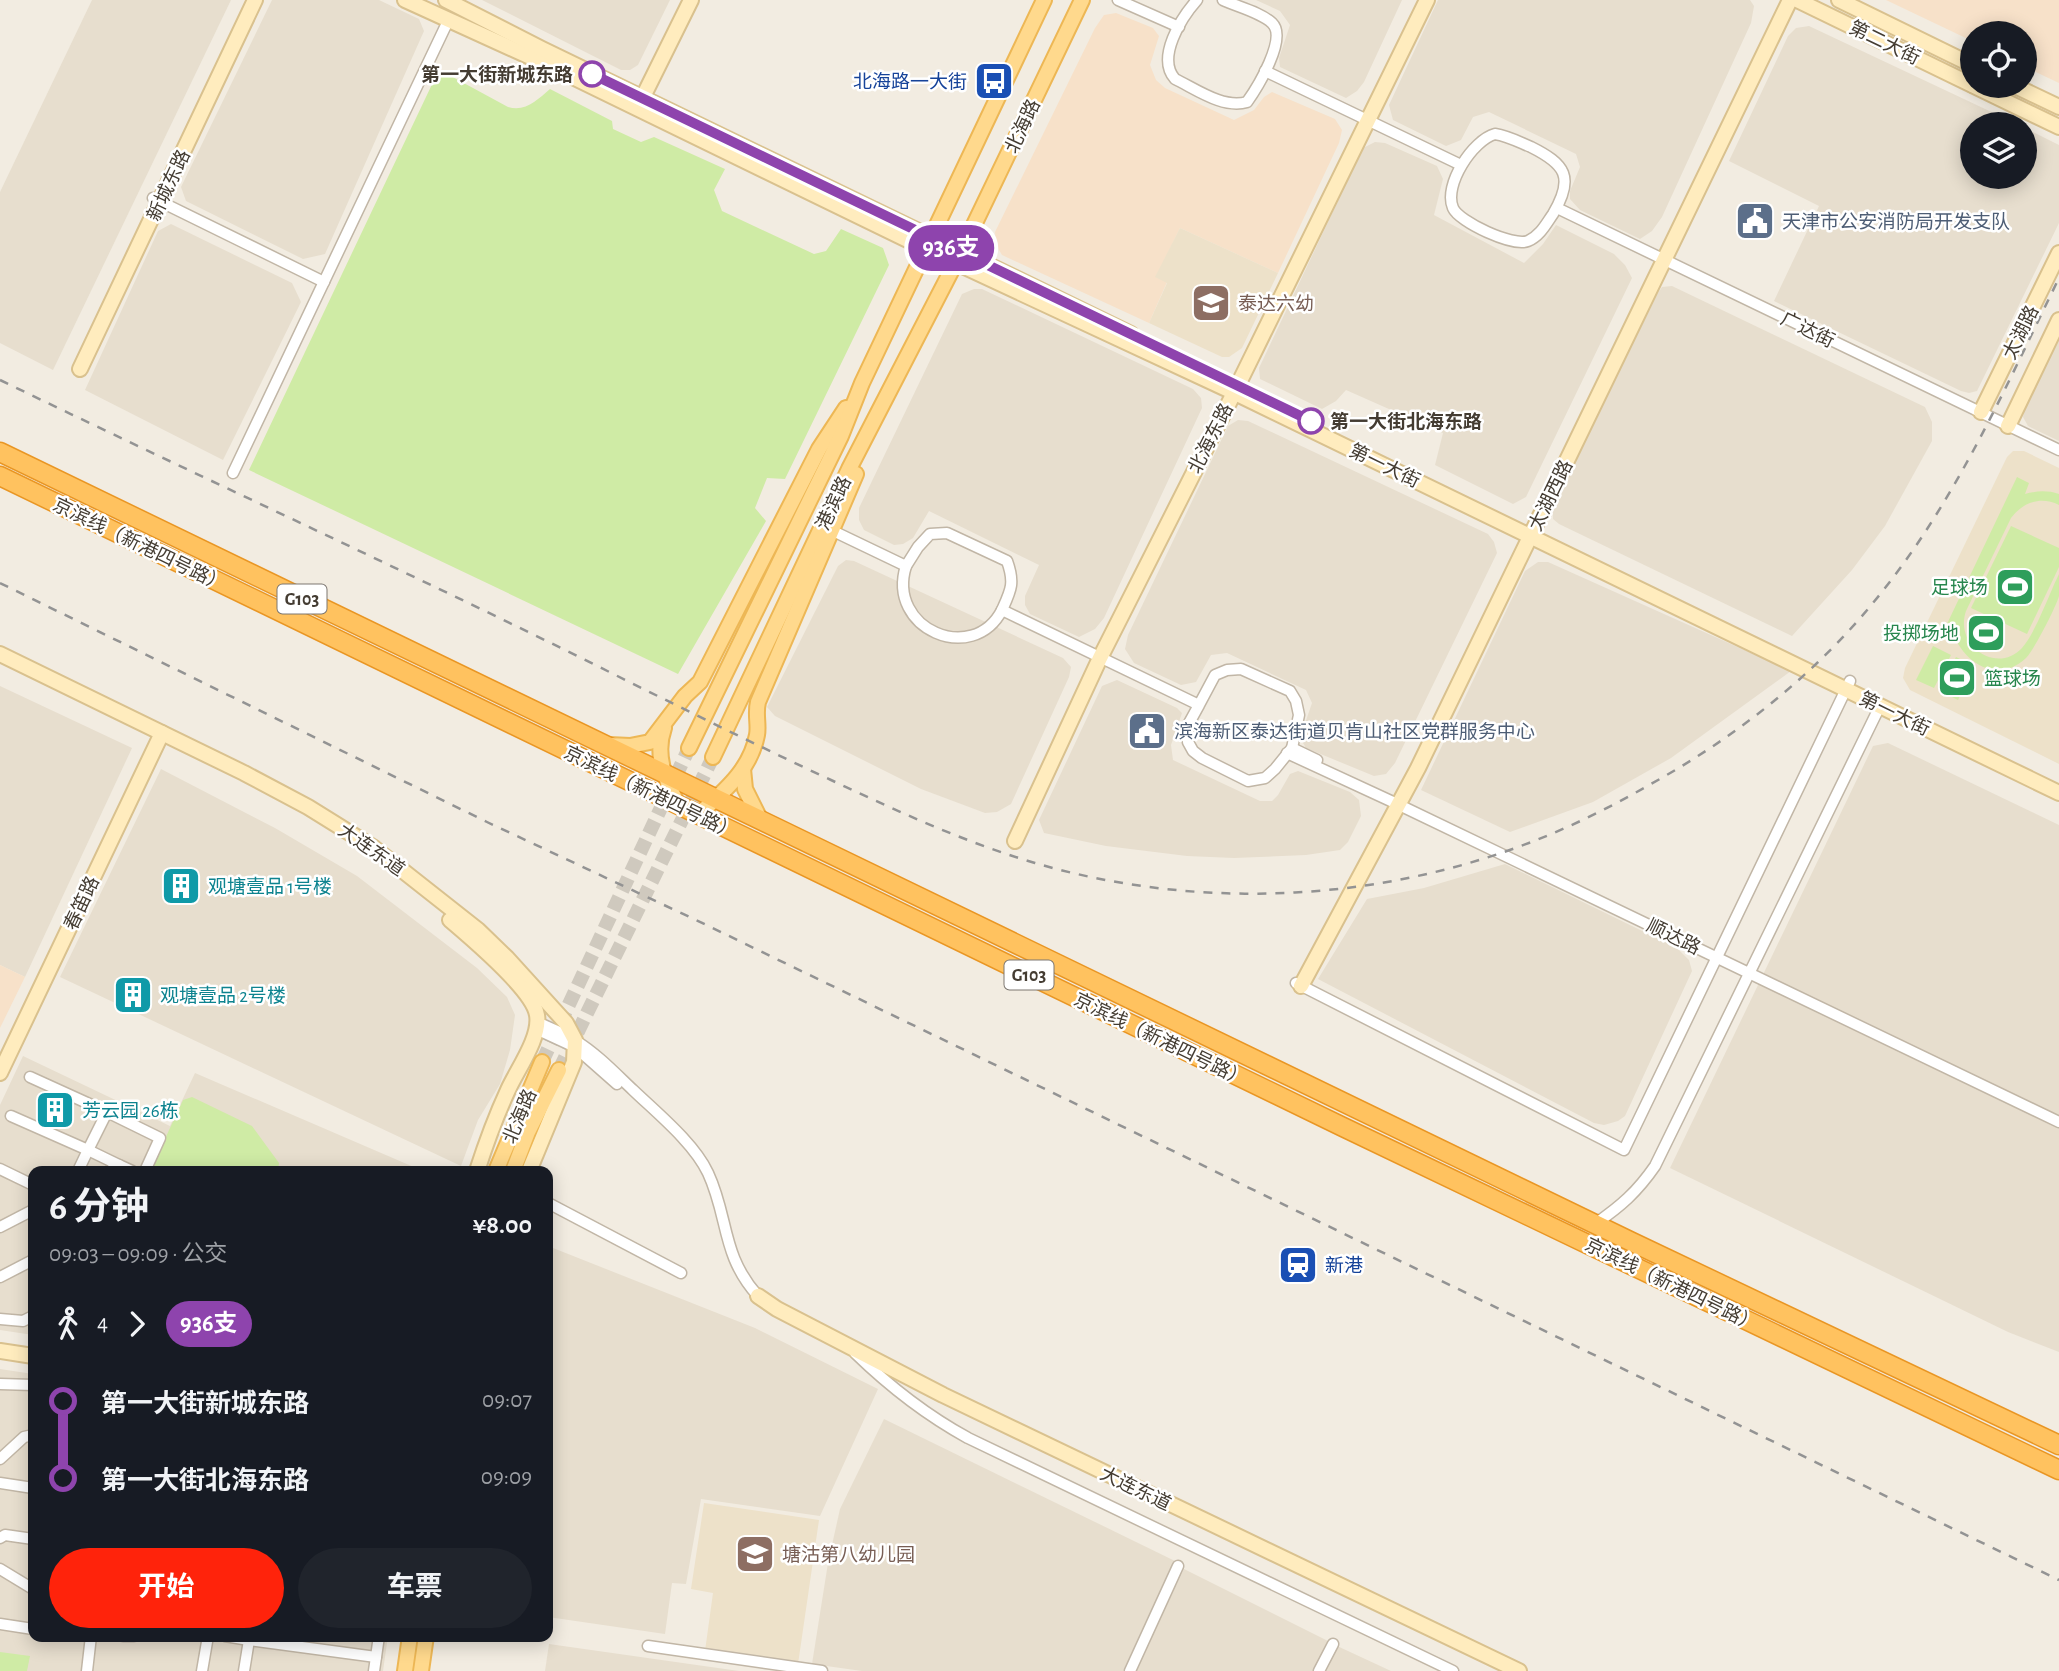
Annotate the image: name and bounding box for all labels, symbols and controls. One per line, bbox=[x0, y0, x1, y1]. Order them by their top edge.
street label: 第二大街 bbox=[1846, 17, 1923, 69]
map controls bbox=[1960, 21, 2037, 189]
button: locate bbox=[1960, 21, 2037, 98]
bus stop icon: 北海路一大街 bbox=[973, 60, 1015, 102]
marker: 第一大街新城东路 bbox=[579, 61, 605, 87]
place label: 第一大街新城东路 bbox=[421, 64, 573, 85]
place label: 北海路一大街 bbox=[853, 71, 967, 92]
street label: 北海路 bbox=[1001, 96, 1044, 156]
button: layers bbox=[1960, 112, 2037, 189]
street label: 新城东路 bbox=[143, 146, 194, 224]
public building icon: 天津市公安消防局开发支队 bbox=[1734, 200, 1776, 242]
place label: 天津市公安消防局开发支队 bbox=[1782, 211, 2010, 232]
line badge: 936支 bbox=[902, 225, 1000, 271]
text: 936支 bbox=[922, 236, 980, 260]
school or university icon: 泰达六幼 bbox=[1190, 282, 1232, 324]
place label: 泰达六幼 bbox=[1238, 294, 1314, 314]
street label: 太湖路 bbox=[1999, 302, 2042, 362]
street label: 广达街 bbox=[1778, 308, 1838, 351]
street label: 北海东路 bbox=[1184, 400, 1237, 477]
marker: 第一大街北海东路 bbox=[1298, 408, 1324, 434]
place label: 第一大街北海东路 bbox=[1330, 411, 1482, 432]
street label: 第一大街 bbox=[1346, 440, 1423, 492]
street label: 太湖西路 bbox=[1525, 457, 1577, 534]
street label: 港滨路 bbox=[812, 473, 855, 533]
street label: 京滨线（新港四号路） bbox=[50, 493, 230, 596]
sports icon: 足球场 bbox=[1994, 566, 2036, 608]
place label: 足球场 bbox=[1931, 578, 1988, 598]
road number: G103 bbox=[278, 584, 326, 614]
sports icon: 投掷场地 bbox=[1965, 612, 2007, 654]
place label: 投掷场地 bbox=[1883, 624, 1959, 644]
sports icon: 篮球场 bbox=[1936, 657, 1978, 699]
place label: 篮球场 bbox=[1984, 669, 2041, 689]
street label: 第一大街 bbox=[1856, 688, 1933, 740]
public building icon: 滨海新区泰达街道贝肯山社区党群服务中心 bbox=[1126, 710, 1168, 752]
place label: 滨海新区泰达街道贝肯山社区党群服务中心 bbox=[1174, 721, 1535, 742]
street label: 京滨线（新港四号路） bbox=[561, 741, 741, 844]
street label: 大连东道 bbox=[335, 819, 409, 880]
building icon: 观塘壹品 1号楼 bbox=[160, 865, 202, 907]
street label: 春笛路 bbox=[60, 873, 103, 933]
place label: 观塘壹品 1号楼 bbox=[208, 876, 332, 897]
street label: 顺达路 bbox=[1644, 915, 1704, 958]
road number: G103 bbox=[1004, 960, 1054, 990]
building icon: 观塘壹品 2号楼 bbox=[112, 974, 154, 1016]
place label: 观塘壹品 2号楼 bbox=[160, 985, 286, 1006]
street label: 京滨线（新港四号路） bbox=[1071, 988, 1251, 1091]
street label: 北海路 bbox=[499, 1086, 540, 1147]
building icon: 芳云园 26栋 bbox=[34, 1089, 76, 1131]
place label: 芳云园 26栋 bbox=[82, 1100, 179, 1121]
text: 6 分钟 bbox=[49, 1189, 149, 1227]
text: ¥8.00 bbox=[472, 1212, 532, 1238]
street label: 京滨线（新港四号路） bbox=[1582, 1233, 1762, 1336]
text: 09:03 – 09:09 · 公交 bbox=[49, 1243, 227, 1266]
station icon: 新港 bbox=[1277, 1244, 1319, 1286]
place label: 新港 bbox=[1325, 1255, 1363, 1276]
icon: walk bbox=[49, 1305, 87, 1343]
icon: forward bbox=[118, 1305, 156, 1343]
text: 4 bbox=[97, 1312, 108, 1335]
text: 936支 bbox=[180, 1312, 238, 1336]
text: 09:07 bbox=[482, 1389, 532, 1412]
text: 第一大街新城东路 bbox=[101, 1391, 309, 1417]
street label: 大连东道 bbox=[1097, 1462, 1175, 1515]
text: 09:09 bbox=[481, 1466, 532, 1489]
text: 第一大街北海东路 bbox=[101, 1468, 309, 1494]
school or university icon: 塘沽第八幼儿园 bbox=[734, 1533, 776, 1575]
place label: 塘沽第八幼儿园 bbox=[782, 1544, 915, 1565]
button: 开始 bbox=[49, 1548, 284, 1628]
button: 车票 bbox=[298, 1548, 532, 1628]

